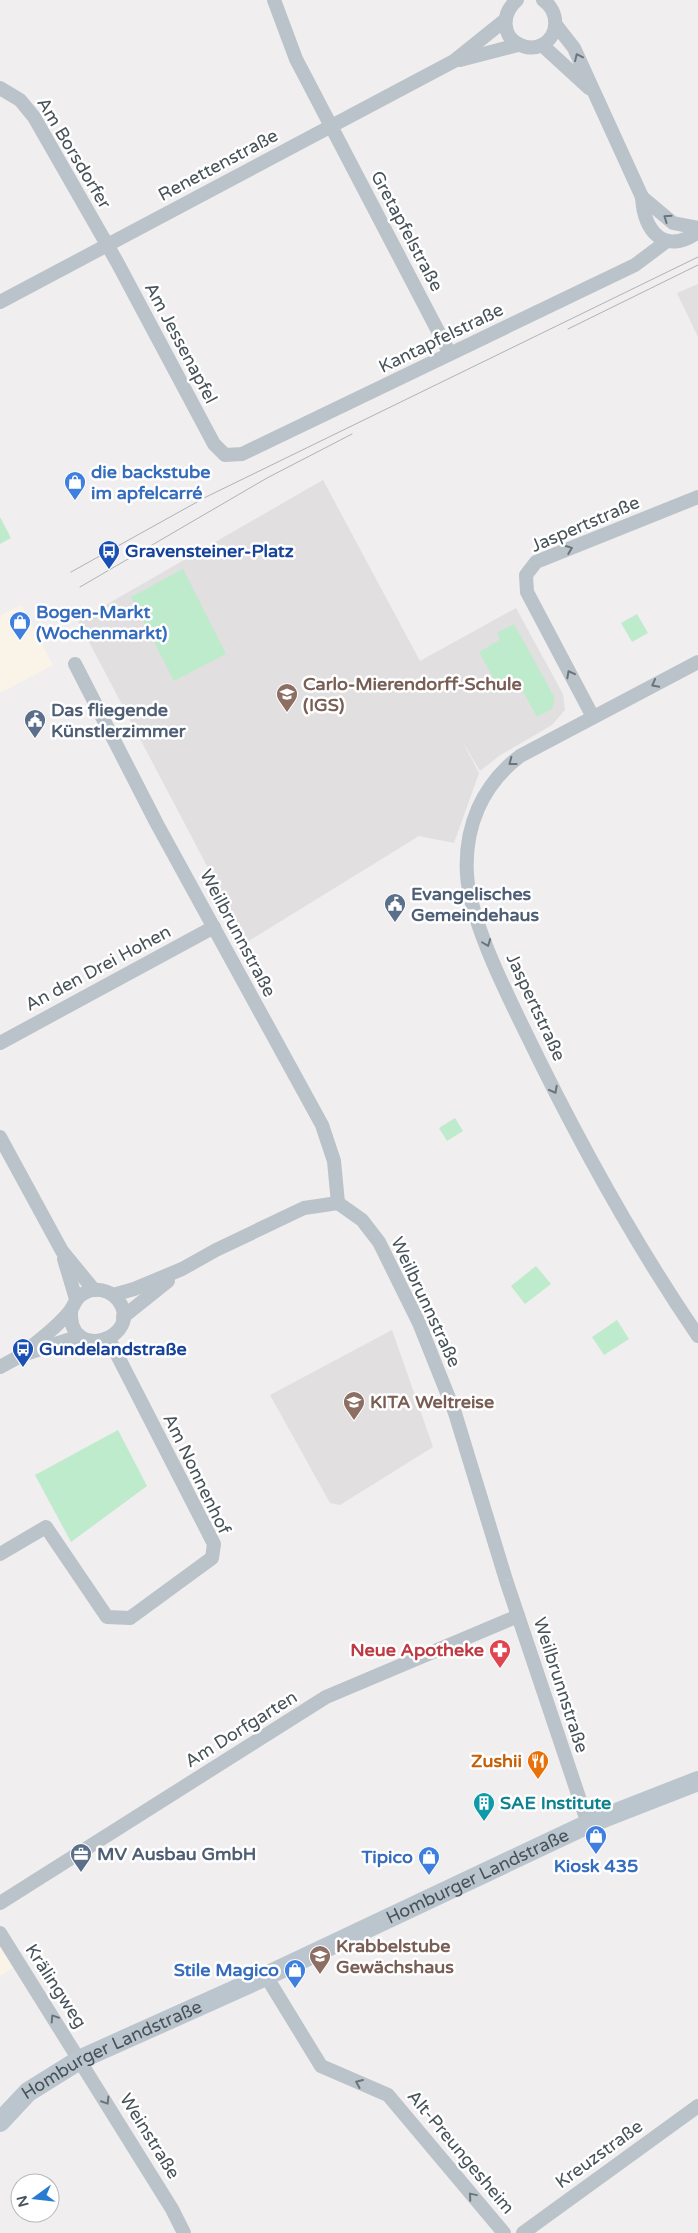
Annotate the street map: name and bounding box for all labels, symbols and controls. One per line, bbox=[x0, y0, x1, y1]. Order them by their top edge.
one-way arrow bbox=[574, 53, 585, 62]
street label: Am Borsdorfer bbox=[32, 93, 116, 213]
street label: Renettenstraße bbox=[154, 124, 282, 206]
street label: Gretapfelstraße bbox=[366, 167, 448, 295]
one-way arrow bbox=[663, 215, 673, 224]
street label: Am Jessenapfel bbox=[140, 279, 222, 407]
street label: Kantapfelstraße bbox=[375, 298, 507, 378]
place label: die backstube im apfelcarré bbox=[91, 461, 210, 504]
shop icon: die backstube im apfelcarré bbox=[63, 470, 87, 501]
street label: Jaspertstraße bbox=[527, 491, 643, 557]
bus stop icon: Gravensteiner-Platz bbox=[97, 539, 121, 570]
place label: Gravensteiner-Platz bbox=[125, 540, 294, 562]
one-way arrow bbox=[565, 544, 573, 554]
place label: Bogen-Markt (Wochenmarkt) bbox=[36, 601, 168, 644]
shop icon: Bogen-Markt (Wochenmarkt) bbox=[8, 610, 32, 641]
one-way arrow bbox=[566, 670, 576, 679]
place label: Carlo-Mierendorff-Schule (IGS) bbox=[303, 673, 522, 716]
one-way arrow bbox=[651, 678, 660, 688]
school or university icon: Carlo-Mierendorff-Schule (IGS) bbox=[275, 682, 299, 713]
place label: Das fliegende Künstlerzimmer bbox=[51, 699, 187, 742]
public building icon: Das fliegende Künstlerzimmer bbox=[23, 708, 47, 739]
one-way arrow bbox=[508, 756, 518, 765]
street label: Weilbrunnstraße bbox=[195, 865, 281, 1001]
place label: Evangelisches Gemeindehaus bbox=[411, 883, 539, 926]
public building icon: Evangelisches Gemeindehaus bbox=[383, 892, 407, 923]
street label: An den Drei Hohen bbox=[21, 920, 175, 1016]
one-way arrow bbox=[481, 938, 491, 946]
street label: Jaspertstraße bbox=[502, 950, 570, 1064]
one-way arrow bbox=[548, 1085, 558, 1094]
street label: Weilbrunnstraße bbox=[386, 1233, 466, 1371]
bus stop icon: Gundelandstraße bbox=[11, 1337, 35, 1368]
place label: Gundelandstraße bbox=[39, 1338, 187, 1360]
school or university icon: KITA Weltreise bbox=[342, 1390, 366, 1421]
place label: KITA Weltreise bbox=[370, 1391, 494, 1413]
street label: Am Nonnenhof bbox=[158, 1410, 236, 1538]
street label: Weilbrunnstraße bbox=[529, 1614, 593, 1756]
pharmacy icon: Neue Apotheke bbox=[488, 1638, 512, 1669]
place label: Neue Apotheke bbox=[350, 1639, 484, 1661]
street label: Am Dorfgarten bbox=[181, 1686, 301, 1772]
restaurant icon: Zushii bbox=[526, 1749, 550, 1780]
place label: Zushii bbox=[471, 1750, 522, 1772]
building icon: SAE Institute bbox=[472, 1791, 496, 1822]
place label: SAE Institute bbox=[500, 1792, 611, 1814]
street label: Homburger Landstraße bbox=[383, 1824, 572, 1929]
shop icon: Kiosk 435 bbox=[584, 1824, 608, 1855]
office icon: MV Ausbau GmbH bbox=[69, 1842, 93, 1873]
place label: MV Ausbau GmbH bbox=[97, 1843, 256, 1865]
shop icon: Tipico bbox=[417, 1845, 441, 1876]
place label: Tipico bbox=[360, 1846, 413, 1868]
place label: Kiosk 435 bbox=[554, 1855, 638, 1877]
place label: Krabbelstube Gewächshaus bbox=[336, 1935, 454, 1978]
street label: Krälingweg bbox=[21, 1940, 91, 2032]
school or university icon: Krabbelstube Gewächshaus bbox=[308, 1944, 332, 1975]
shop icon: Stile Magico bbox=[283, 1958, 307, 1989]
place label: Stile Magico bbox=[174, 1959, 279, 1981]
street label: Homburger Landstraße bbox=[17, 1995, 205, 2104]
one-way arrow bbox=[51, 2015, 61, 2024]
one-way arrow bbox=[356, 2078, 364, 2088]
street label: Alt-Preungesheim bbox=[403, 2086, 519, 2218]
street label: Weinstraße bbox=[115, 2089, 185, 2183]
one-way arrow bbox=[100, 2095, 110, 2104]
street label: Kreuzstraße bbox=[551, 2115, 647, 2193]
north arrow bbox=[10, 2173, 60, 2223]
one-way arrow bbox=[469, 2192, 478, 2201]
text: N bbox=[13, 2194, 33, 2209]

